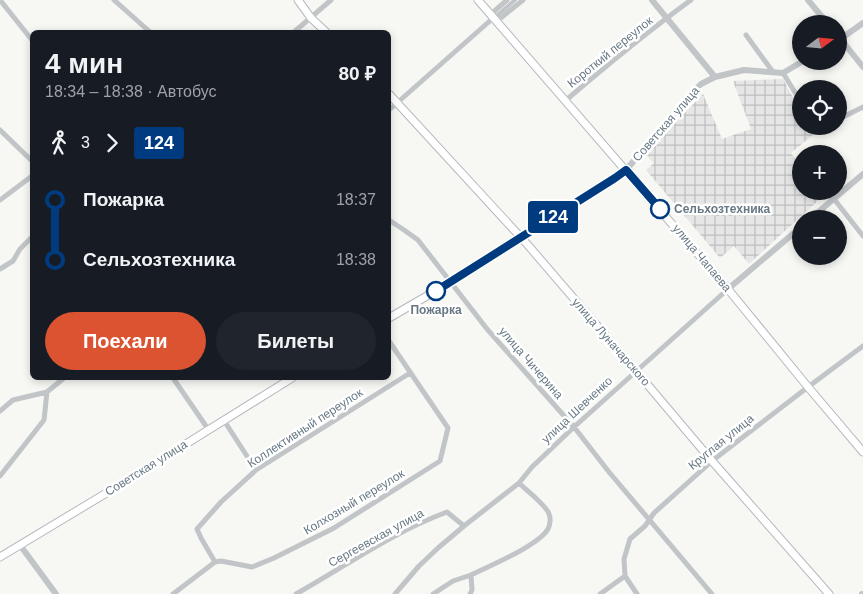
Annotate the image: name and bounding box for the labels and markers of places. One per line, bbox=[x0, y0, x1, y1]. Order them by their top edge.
marker: Сельхозтехника bbox=[650, 199, 670, 219]
place label: Сельхозтехника bbox=[674, 202, 771, 216]
marker: Пожарка bbox=[426, 281, 446, 301]
place label: Пожарка bbox=[410, 303, 462, 317]

